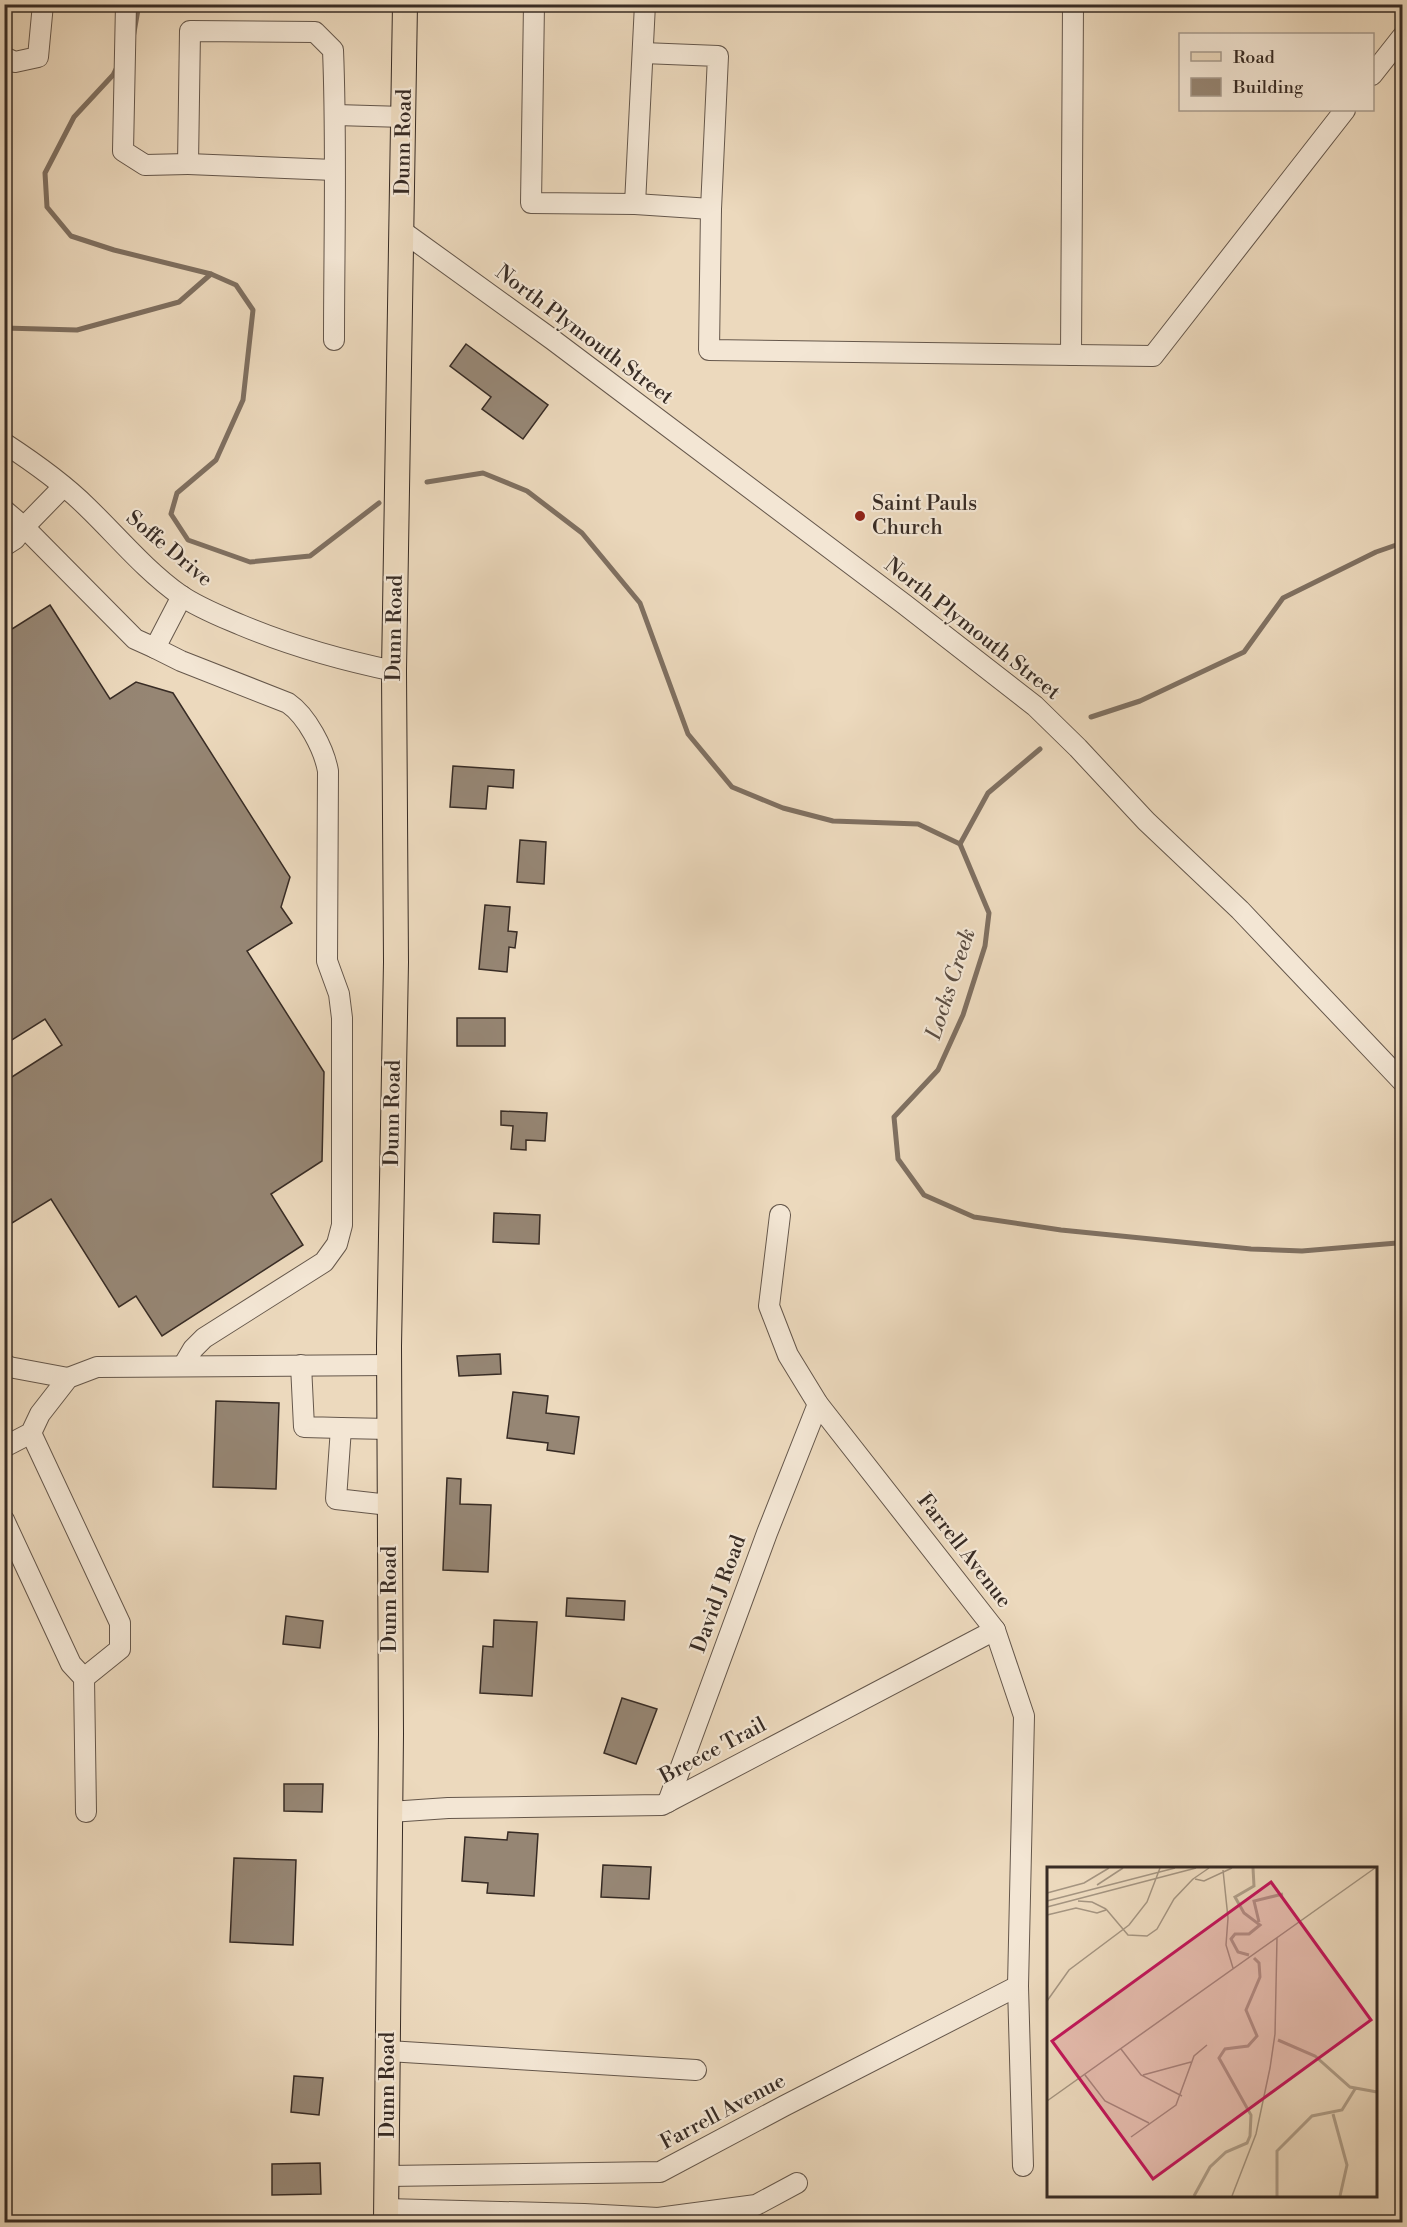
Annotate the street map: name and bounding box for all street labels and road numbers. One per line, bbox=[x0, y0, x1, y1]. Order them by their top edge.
street label: Dunn Road bbox=[390, 89, 418, 195]
street label: North Plymouth Street bbox=[490, 260, 679, 411]
street label: Soffe Drive bbox=[120, 505, 218, 593]
street label: North Plymouth Street bbox=[879, 552, 1066, 706]
street label: Dunn Road bbox=[381, 575, 409, 681]
street label: Dunn Road bbox=[379, 1060, 407, 1166]
street label: Farrell Avenue bbox=[911, 1489, 1017, 1613]
street label: David J Road bbox=[686, 1532, 752, 1656]
street label: Dunn Road bbox=[377, 1546, 403, 1652]
street label: Breece Trail bbox=[654, 1712, 771, 1790]
street label: Dunn Road bbox=[375, 2032, 401, 2138]
street label: Farrell Avenue bbox=[656, 2068, 790, 2156]

